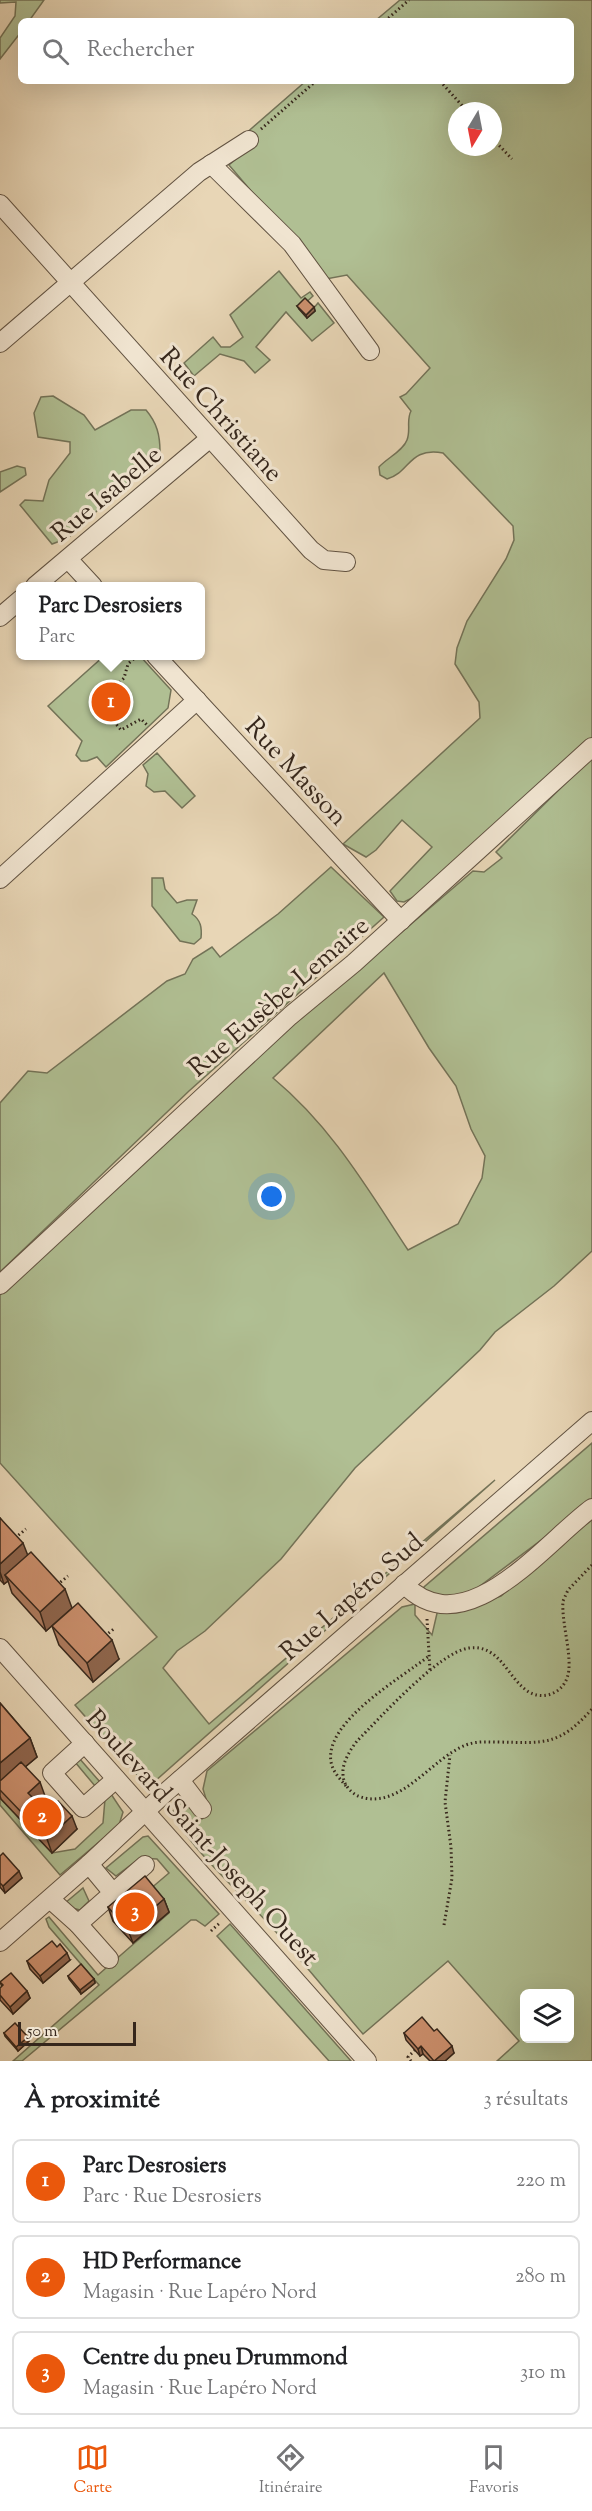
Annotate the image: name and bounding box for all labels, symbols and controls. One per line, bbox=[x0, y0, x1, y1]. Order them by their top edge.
search box bbox=[18, 18, 574, 84]
icon: search bbox=[39, 35, 72, 68]
text: Rechercher bbox=[87, 35, 194, 67]
north arrow bbox=[448, 102, 502, 156]
street label: Rue Christiane bbox=[150, 340, 291, 491]
street label: Rue Isabelle bbox=[45, 438, 171, 552]
popup bbox=[16, 582, 205, 660]
text: Parc Desrosiers bbox=[39, 591, 182, 623]
text: Parc bbox=[39, 623, 75, 652]
pin: 1 bbox=[92, 680, 130, 724]
street label: Rue Masson bbox=[235, 710, 355, 835]
street label: Rue Eusèbe-Lemaire bbox=[181, 909, 378, 1087]
your location bbox=[257, 1182, 286, 1211]
street label: Rue Lapéro Sud bbox=[273, 1525, 433, 1671]
street label: Boulevard Saint-Joseph Ouest bbox=[76, 1702, 327, 1975]
pin: 2 bbox=[22, 1794, 62, 1840]
pin: 3 bbox=[116, 1890, 154, 1934]
map controls bbox=[520, 1989, 574, 2043]
button: layers bbox=[520, 1989, 574, 2043]
scale bar bbox=[18, 2019, 136, 2046]
text: 50 m bbox=[27, 2021, 58, 2044]
text: À proximité bbox=[24, 2082, 160, 2119]
text: 3 résultats bbox=[484, 2086, 568, 2115]
text: Parc Desrosiers bbox=[83, 2151, 226, 2183]
text: 1 bbox=[42, 2167, 49, 2196]
text: 220 m bbox=[516, 2167, 566, 2196]
text: Parc · Rue Desrosiers bbox=[83, 2183, 262, 2212]
text: HD Performance bbox=[83, 2247, 241, 2279]
text: 2 bbox=[41, 2263, 50, 2292]
text: 280 m bbox=[515, 2263, 566, 2292]
text: Magasin · Rue Lapéro Nord bbox=[83, 2279, 317, 2308]
text: Centre du pneu Drummond bbox=[83, 2343, 348, 2375]
text: 3 bbox=[41, 2359, 50, 2388]
text: 310 m bbox=[520, 2359, 566, 2388]
text: Magasin · Rue Lapéro Nord bbox=[83, 2375, 317, 2404]
tab: Carte bbox=[73, 2441, 112, 2500]
tab: Itinéraire bbox=[259, 2441, 322, 2500]
tab: Favoris bbox=[469, 2441, 519, 2500]

